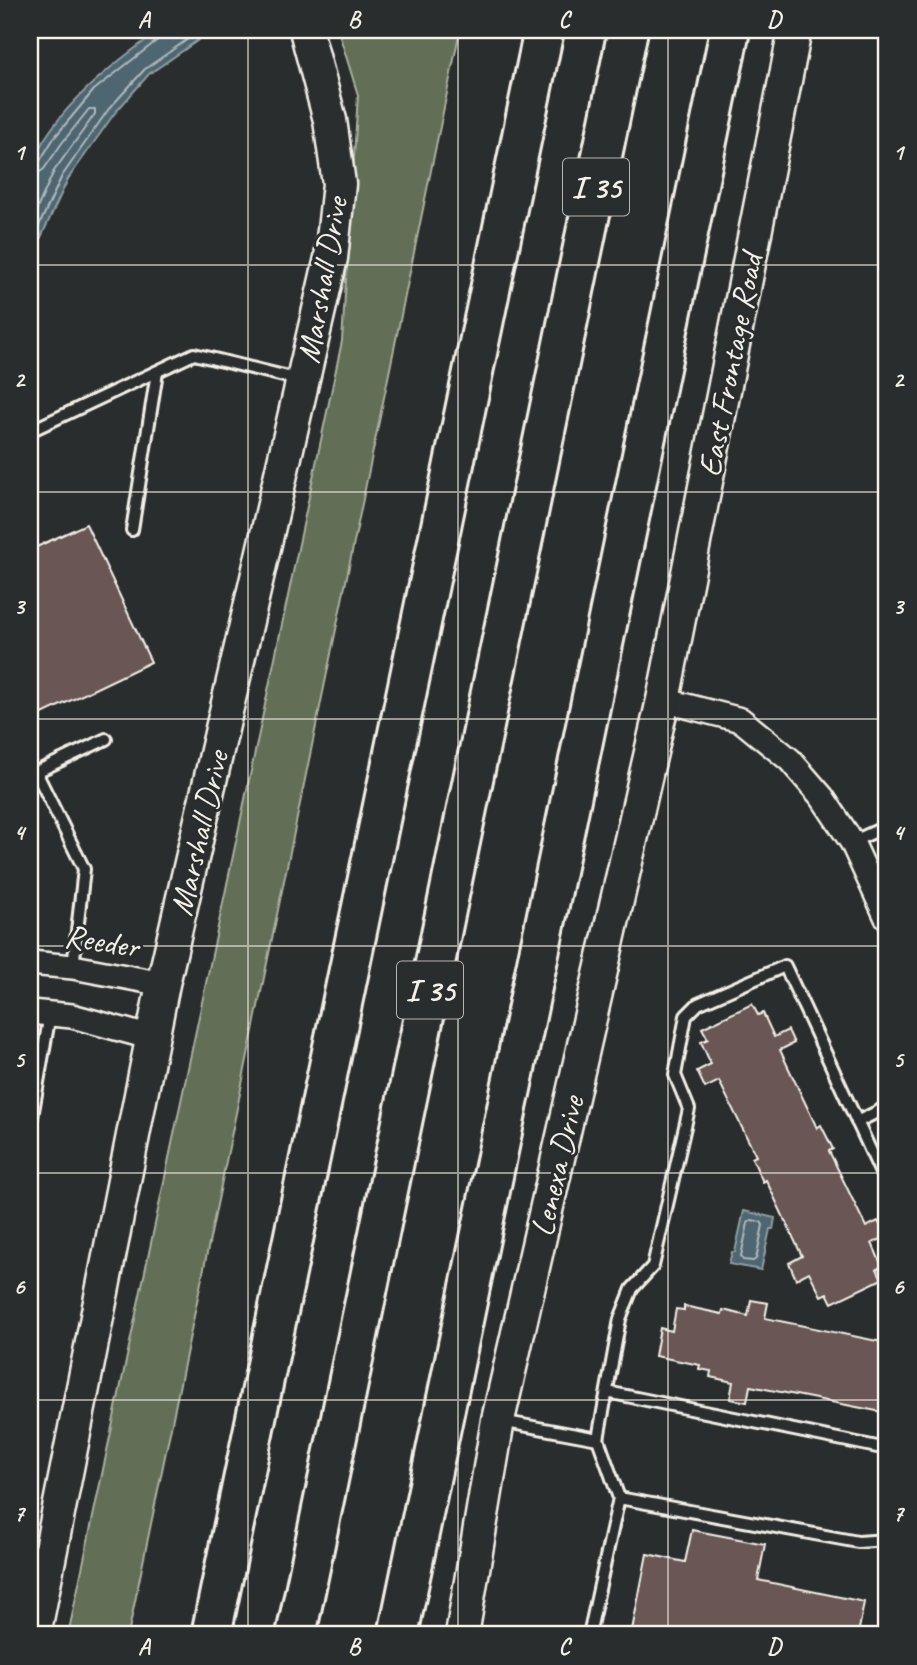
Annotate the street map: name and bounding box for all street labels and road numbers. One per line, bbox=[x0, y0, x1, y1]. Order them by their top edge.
road number: I 35 bbox=[563, 159, 629, 216]
street label: Marshall Drive bbox=[287, 192, 358, 366]
street label: East Frontage Road bbox=[688, 245, 773, 480]
street label: Marshall Drive bbox=[160, 745, 239, 920]
street label: Reeder bbox=[62, 914, 144, 968]
road number: I 35 bbox=[397, 961, 463, 1018]
street label: Lenexa Drive bbox=[521, 1090, 594, 1240]

